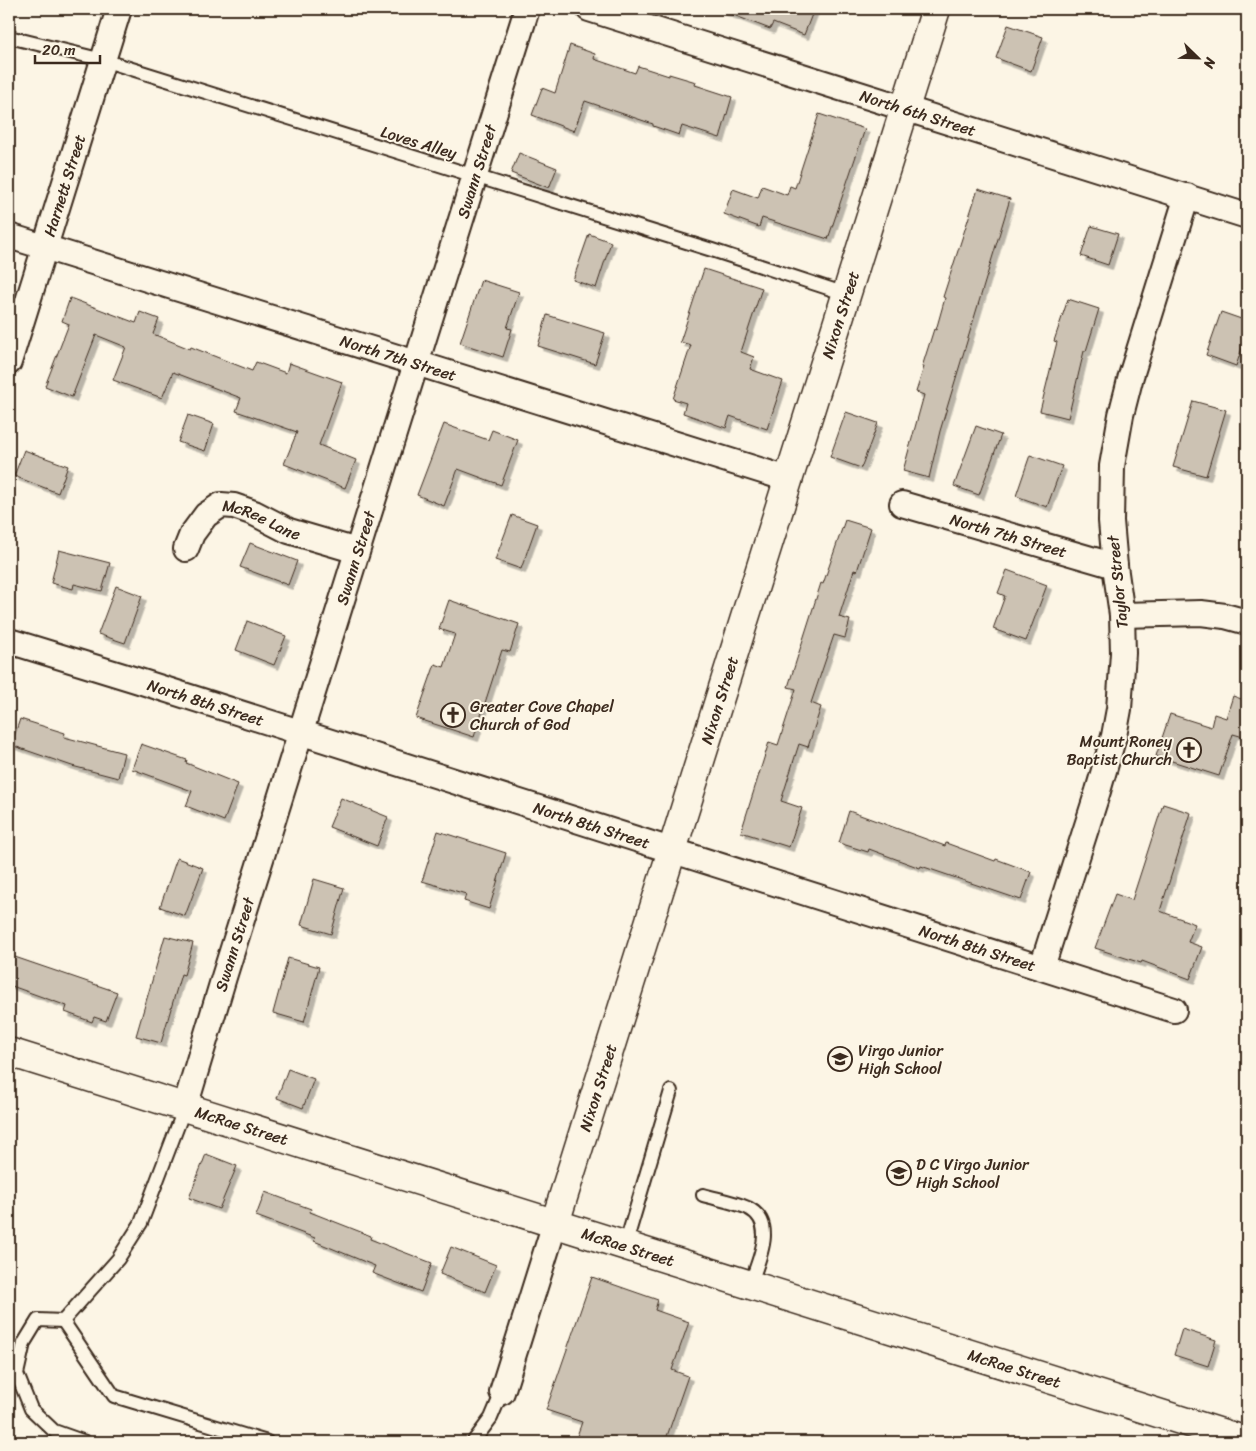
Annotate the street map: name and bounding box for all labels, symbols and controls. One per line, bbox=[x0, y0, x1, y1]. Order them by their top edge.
scale bar bbox=[35, 32, 100, 64]
north arrow bbox=[1174, 32, 1224, 82]
text: 20 m bbox=[42, 37, 76, 63]
text: N bbox=[1196, 53, 1223, 73]
street label: North 6th Street bbox=[856, 81, 980, 145]
street label: Loves Alley bbox=[377, 117, 461, 168]
street label: Swann Street bbox=[448, 120, 505, 222]
street label: Harnett Street bbox=[35, 131, 94, 241]
street label: Nixon Street bbox=[813, 267, 868, 362]
street label: North 7th Street bbox=[336, 326, 460, 390]
street label: McRee Lane bbox=[221, 491, 304, 549]
street label: North 7th Street bbox=[946, 505, 1070, 566]
street label: Swann Street bbox=[327, 507, 384, 609]
street label: Taylor Street bbox=[1098, 534, 1137, 630]
street label: Nixon Street bbox=[692, 653, 747, 748]
street label: North 8th Street bbox=[143, 670, 268, 735]
place label: Greater Cove Chapel Church of God bbox=[470, 692, 614, 739]
church icon: Greater Cove Chapel Church of God bbox=[440, 702, 466, 728]
place label: Mount Roney Baptist Church bbox=[1066, 727, 1173, 774]
church icon: Mount Roney Baptist Church bbox=[1176, 737, 1202, 763]
street label: North 8th Street bbox=[529, 793, 654, 858]
street label: Swann Street bbox=[206, 893, 263, 995]
street label: North 8th Street bbox=[915, 916, 1040, 980]
place label: Virgo Junior High School bbox=[858, 1036, 944, 1083]
street label: Nixon Street bbox=[571, 1040, 625, 1135]
school or university icon: Virgo Junior High School bbox=[827, 1046, 853, 1072]
street label: McRae Street bbox=[191, 1097, 292, 1154]
place label: D C Virgo Junior High School bbox=[916, 1150, 1030, 1197]
school or university icon: D C Virgo Junior High School bbox=[886, 1160, 912, 1186]
street label: McRae Street bbox=[578, 1219, 678, 1275]
street label: McRae Street bbox=[964, 1340, 1065, 1397]

